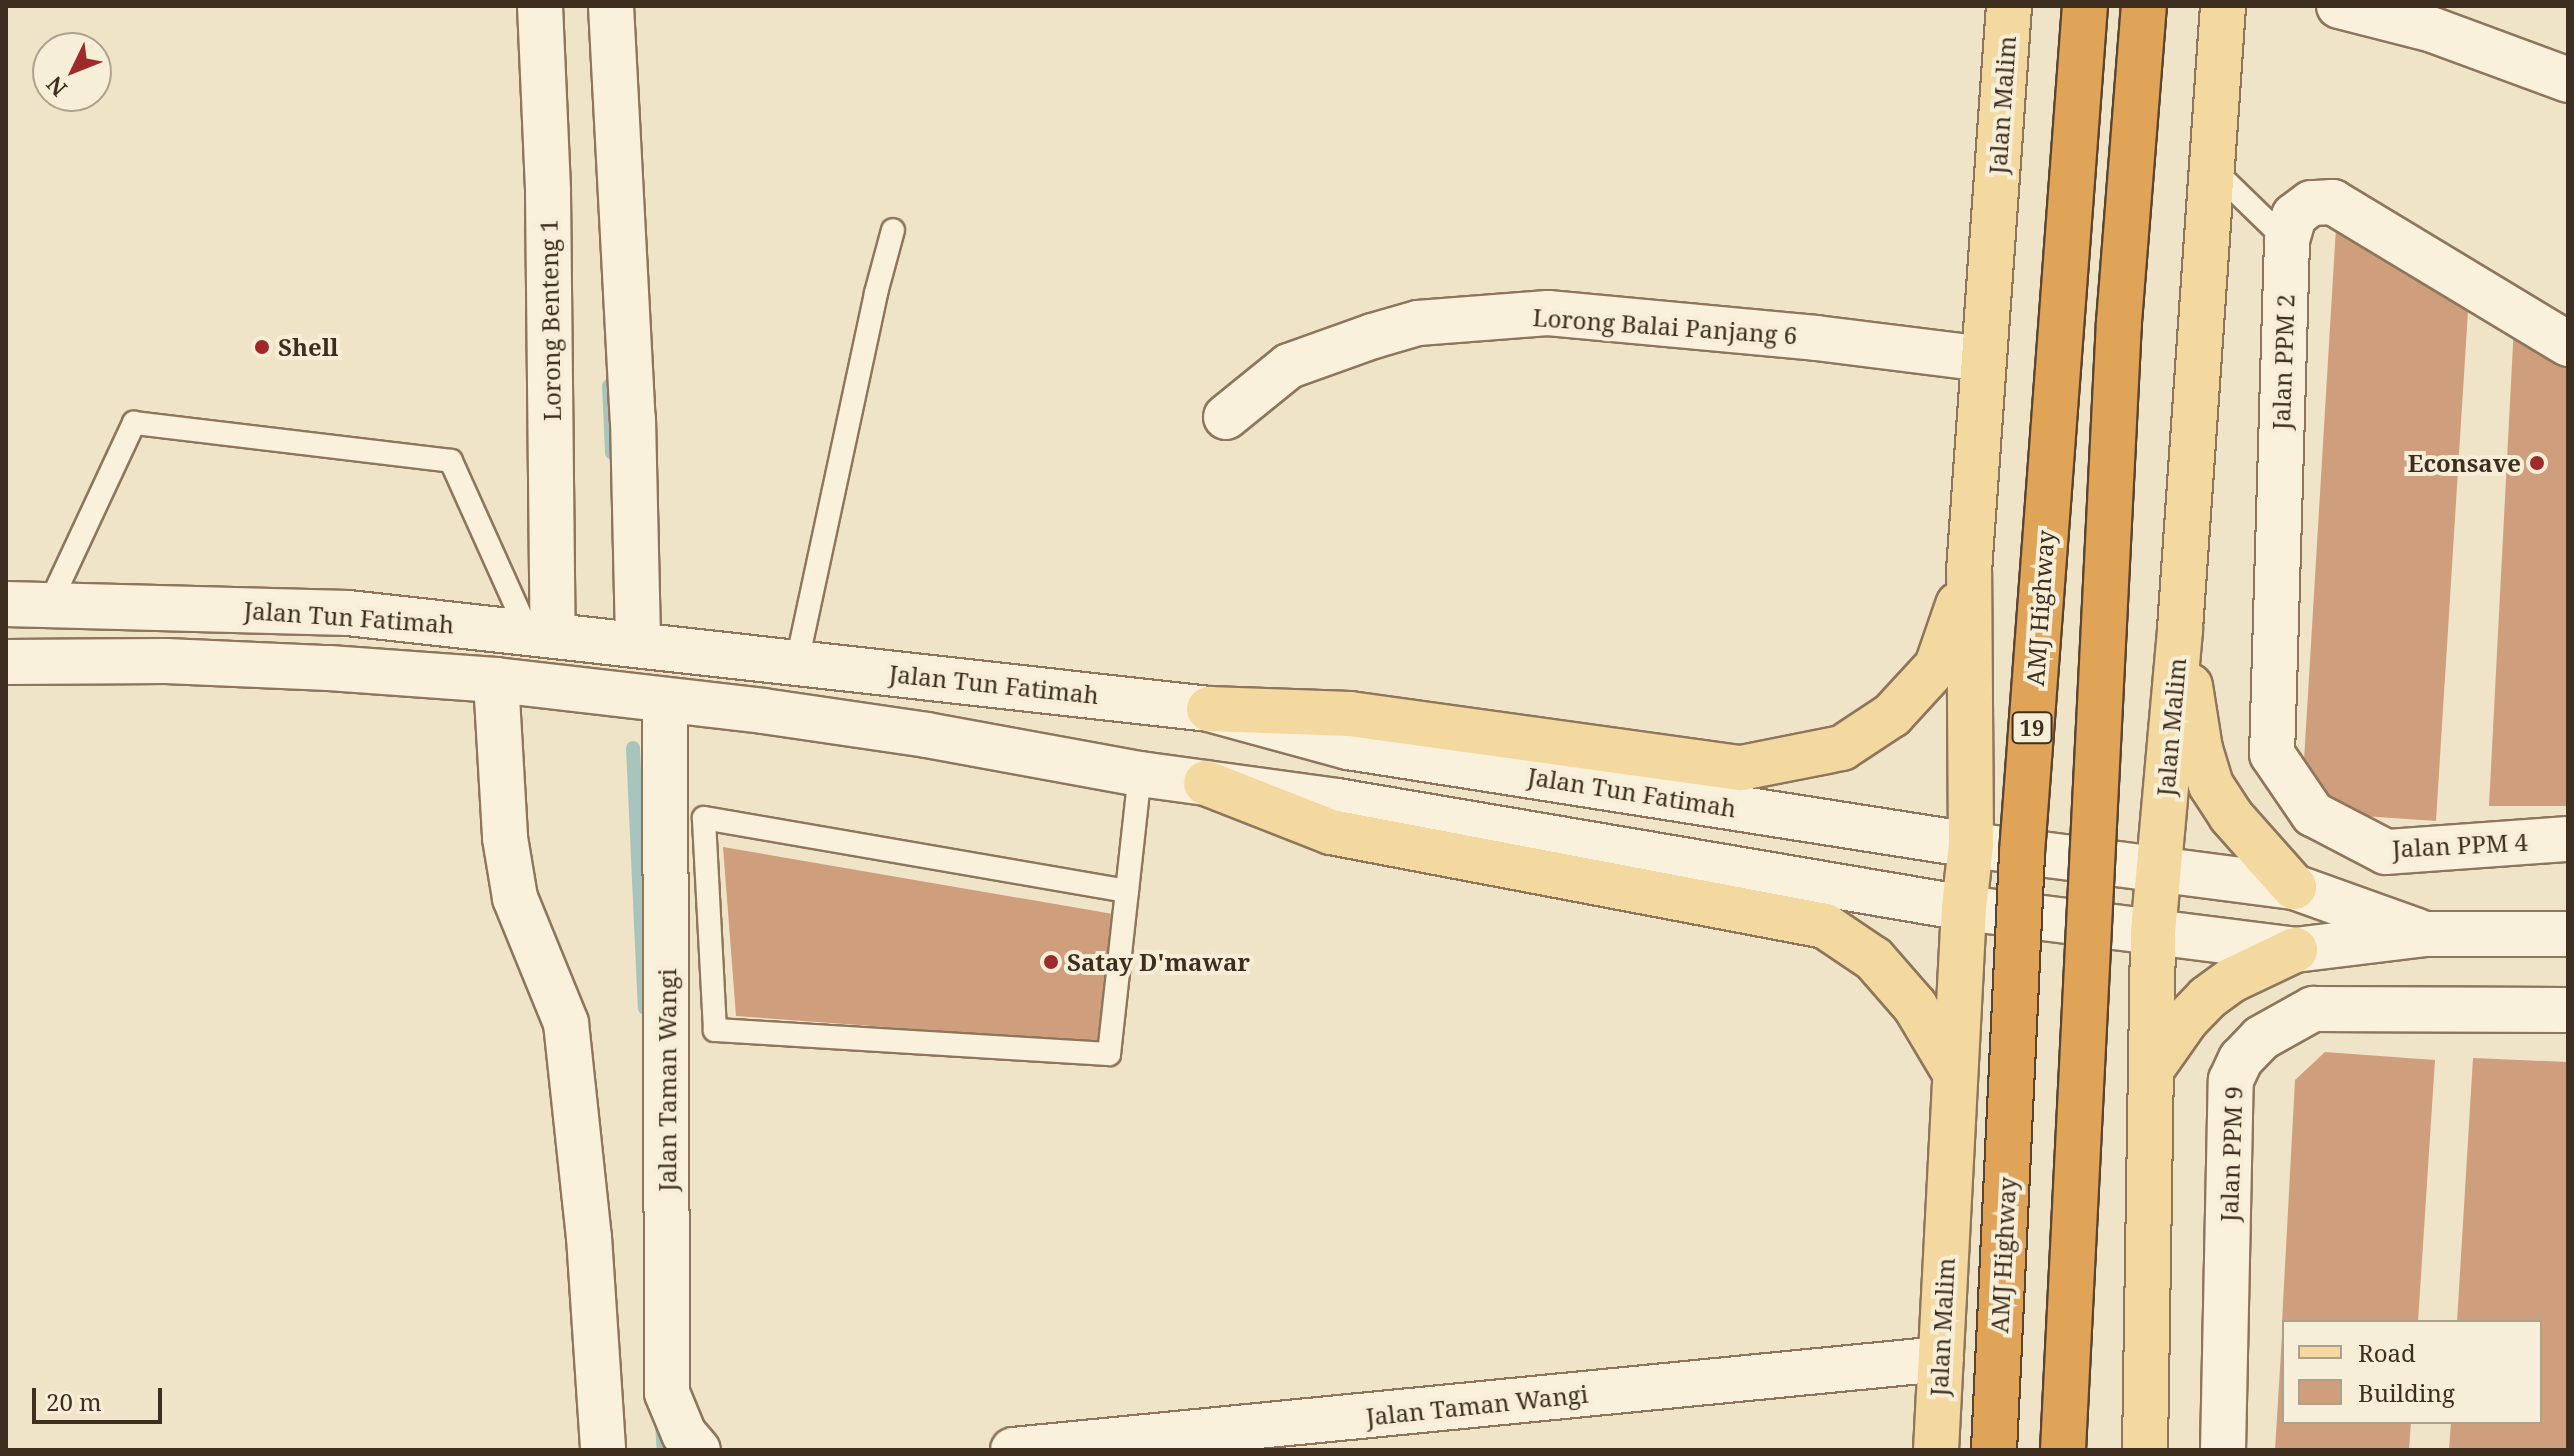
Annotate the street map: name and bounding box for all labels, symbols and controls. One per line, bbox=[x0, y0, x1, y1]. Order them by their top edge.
north arrow bbox=[32, 32, 112, 112]
street label: Jalan Malim bbox=[1983, 35, 2021, 175]
text: N bbox=[39, 70, 73, 104]
street label: Lorong Benteng 1 bbox=[534, 219, 566, 421]
street label: Jalan PPM 2 bbox=[2266, 294, 2300, 430]
street label: Lorong Balai Panjang 6 bbox=[1532, 302, 1798, 350]
place label: Shell bbox=[278, 333, 339, 361]
marker: Shell bbox=[253, 338, 271, 356]
place label: Econsave bbox=[2408, 449, 2521, 477]
marker: Econsave bbox=[2528, 454, 2546, 472]
street label: AMJ Highway bbox=[2020, 529, 2060, 687]
street label: Jalan Tun Fatimah bbox=[243, 595, 455, 639]
street label: Jalan Malim bbox=[2151, 657, 2191, 797]
street label: Jalan Tun Fatimah bbox=[888, 659, 1100, 709]
road number: 19 bbox=[2010, 710, 2054, 746]
street label: Jalan Tun Fatimah bbox=[1526, 761, 1738, 823]
street label: Jalan PPM 4 bbox=[2391, 827, 2529, 863]
place label: Satay D'mawar bbox=[1067, 948, 1250, 976]
marker: Satay D'mawar bbox=[1042, 953, 1060, 971]
street label: Jalan Taman Wangi bbox=[653, 968, 681, 1192]
street label: Jalan PPM 9 bbox=[2214, 1086, 2248, 1222]
street label: AMJ Highway bbox=[1985, 1176, 2021, 1334]
street label: Jalan Malim bbox=[1924, 1257, 1960, 1397]
legend bbox=[2282, 1320, 2542, 1424]
text: Road bbox=[2358, 1336, 2416, 1369]
scale bar bbox=[36, 1372, 166, 1422]
text: Building bbox=[2358, 1376, 2455, 1409]
street label: Jalan Taman Wangi bbox=[1365, 1379, 1589, 1431]
text: 20 m bbox=[46, 1385, 102, 1418]

